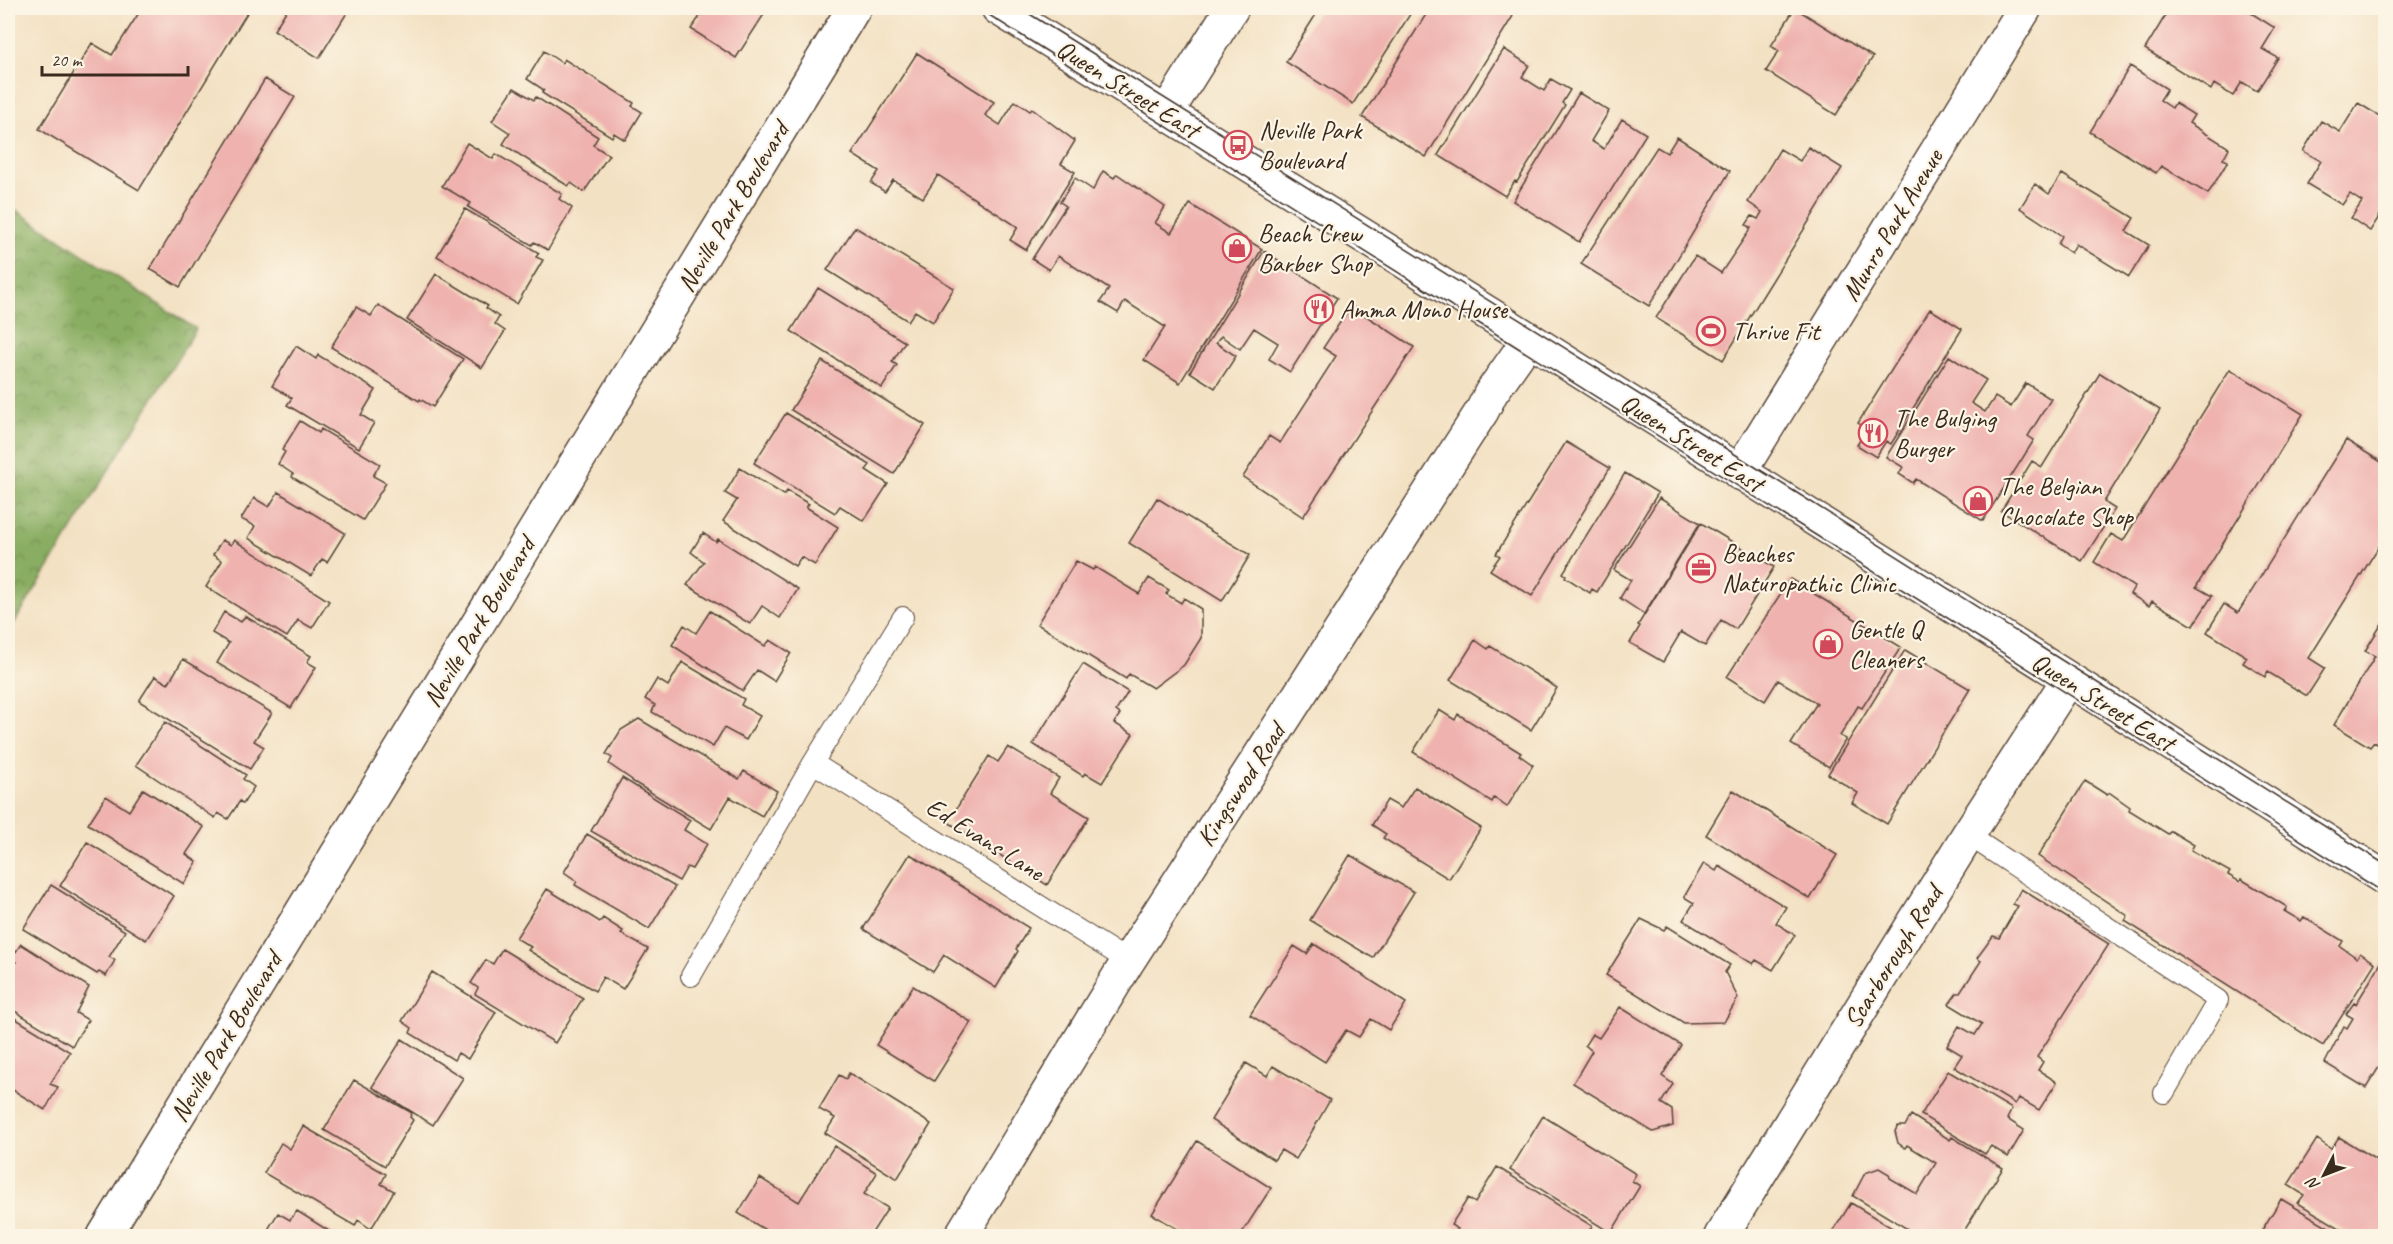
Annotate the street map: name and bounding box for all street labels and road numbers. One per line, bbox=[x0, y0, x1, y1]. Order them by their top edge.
street label: Queen Street East bbox=[1051, 32, 1208, 148]
street label: Neville Park Boulevard bbox=[669, 113, 799, 298]
street label: Munro Park Avenue bbox=[1834, 142, 1951, 307]
street label: Queen Street East bbox=[1615, 386, 1772, 502]
street label: Neville Park Boulevard bbox=[415, 528, 545, 713]
street label: Queen Street East bbox=[2026, 645, 2183, 761]
street label: Kingswood Road bbox=[1189, 714, 1295, 853]
street label: Ed Evans Lane bbox=[920, 790, 1051, 889]
street label: Scarborough Road bbox=[1836, 876, 1952, 1034]
street label: Neville Park Boulevard bbox=[162, 943, 292, 1128]

